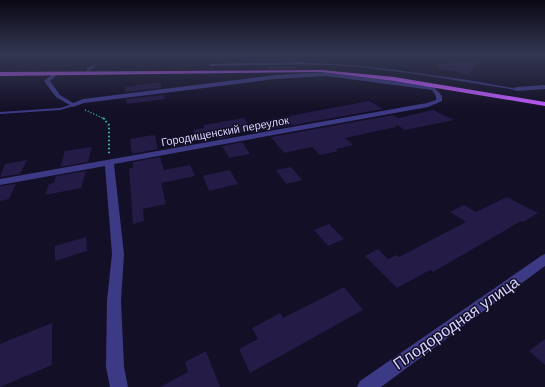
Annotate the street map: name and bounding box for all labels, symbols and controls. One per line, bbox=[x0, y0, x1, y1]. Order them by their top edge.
street label: Городищенский переулок bbox=[160, 114, 290, 148]
street label: Плодородная улица bbox=[390, 273, 522, 373]

